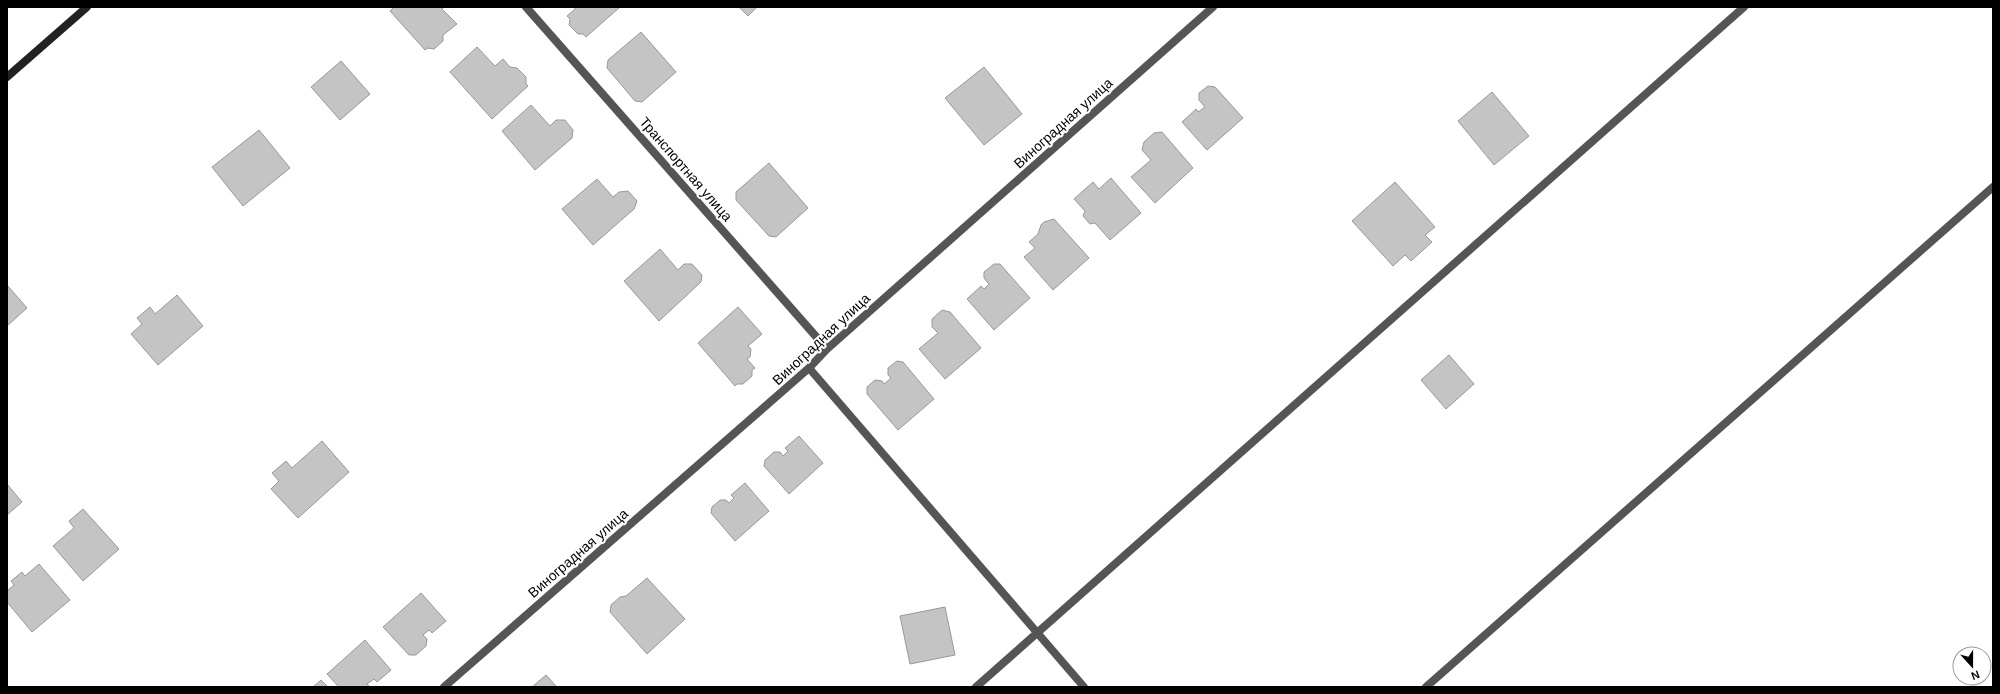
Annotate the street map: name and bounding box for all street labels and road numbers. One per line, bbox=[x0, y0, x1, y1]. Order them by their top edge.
street label: Виноградная улица bbox=[1010, 74, 1116, 171]
street label: Транспортная улица bbox=[636, 114, 736, 225]
street label: Виноградная улица bbox=[769, 290, 873, 388]
street label: Виноградная улица bbox=[525, 505, 631, 601]

